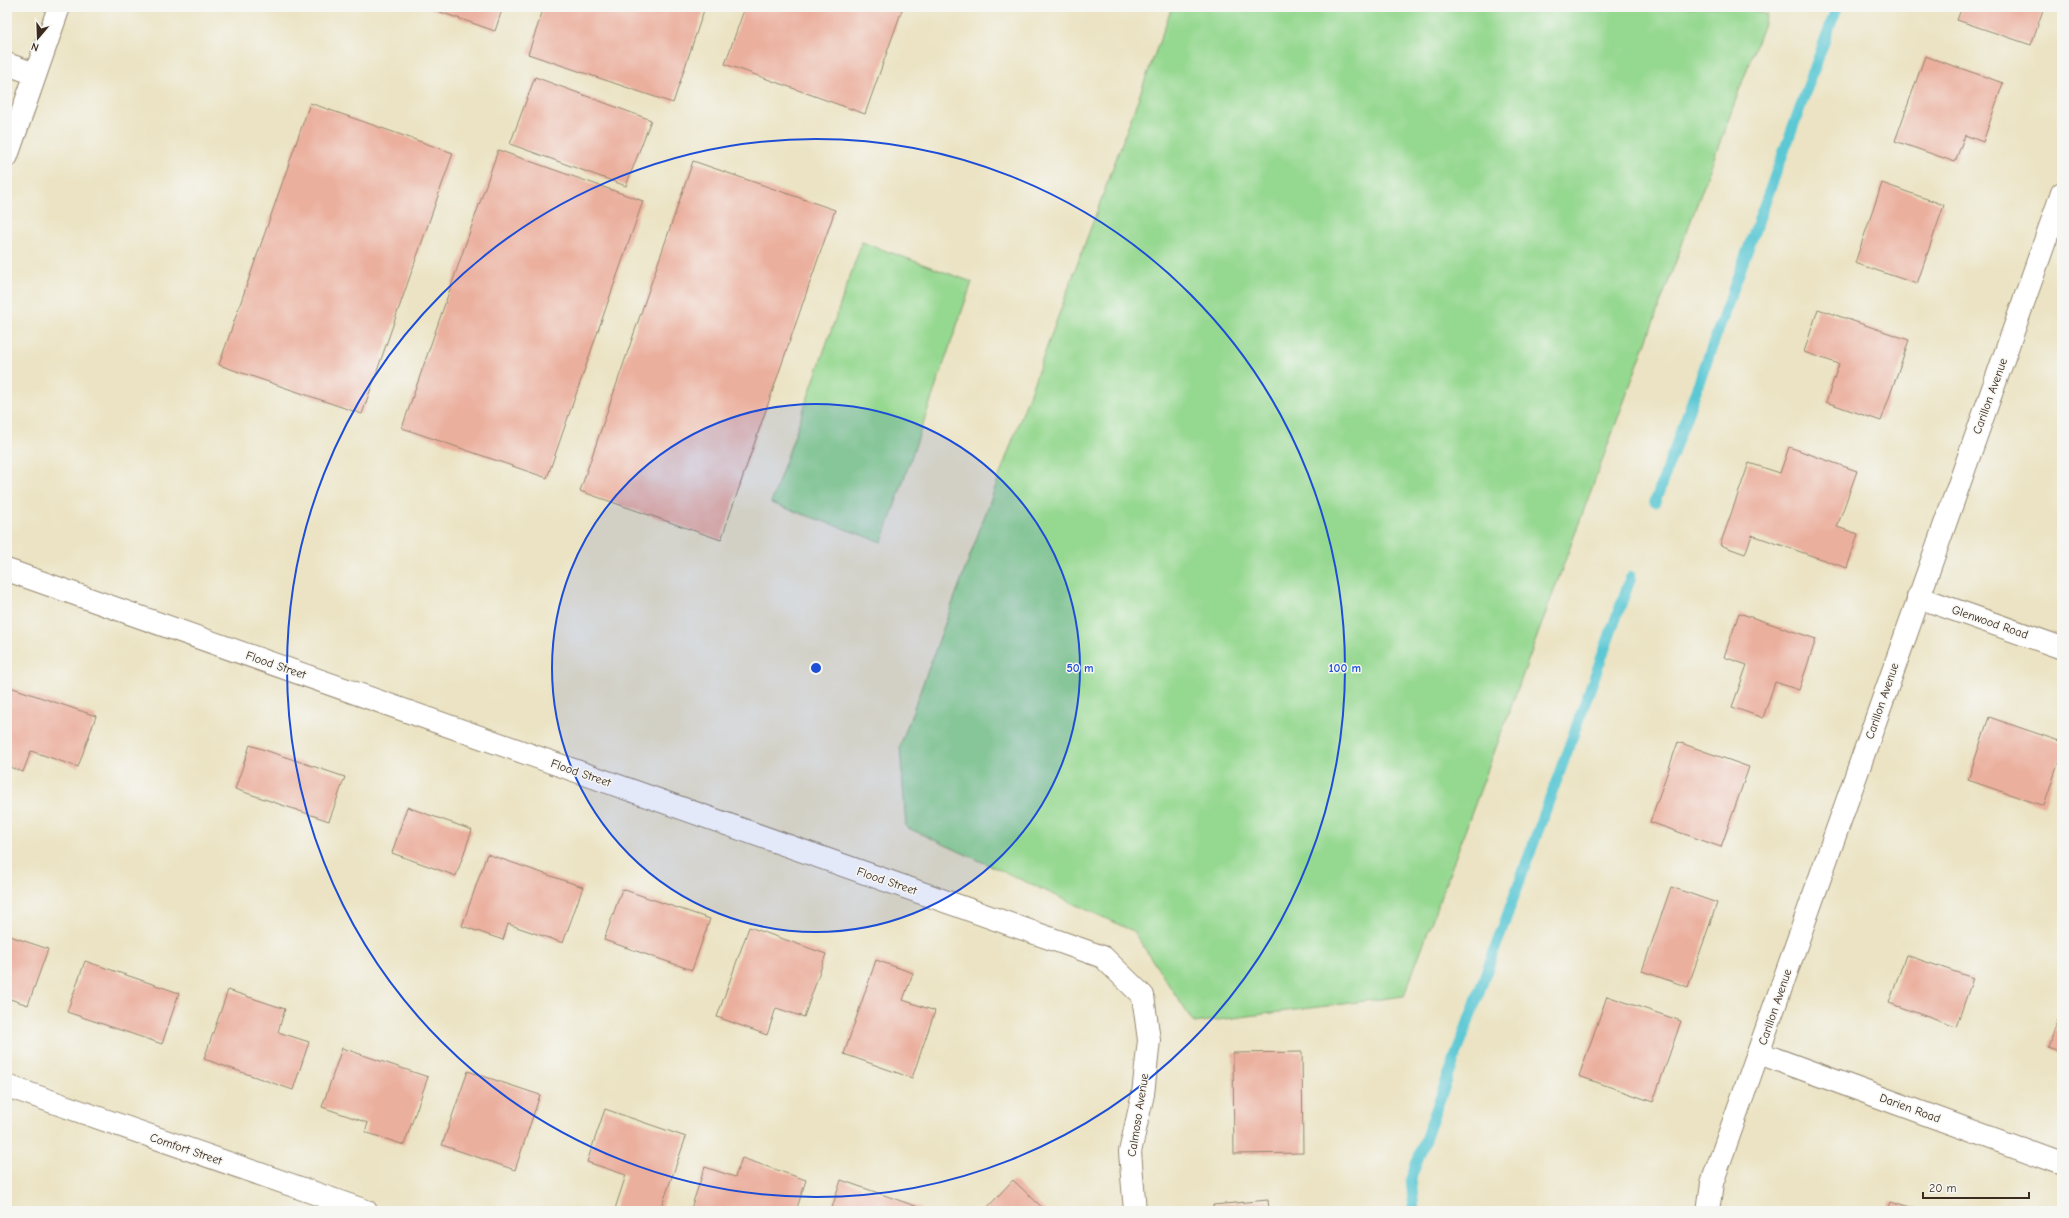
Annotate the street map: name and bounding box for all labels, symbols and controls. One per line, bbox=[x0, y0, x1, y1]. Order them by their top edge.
north arrow bbox=[18, 18, 58, 58]
text: N bbox=[29, 40, 40, 54]
street label: Carillon Avenue bbox=[1970, 356, 2010, 436]
street label: Glenwood Road bbox=[1950, 602, 2030, 642]
street label: Flood Street bbox=[244, 648, 308, 682]
centre of rings bbox=[809, 661, 823, 675]
text: 50 m bbox=[1066, 661, 1094, 675]
text: 100 m bbox=[1329, 661, 1361, 675]
street label: Carillon Avenue bbox=[1862, 661, 1902, 741]
street label: Flood Street bbox=[549, 756, 613, 790]
street label: Flood Street bbox=[855, 864, 919, 898]
street label: Carillon Avenue bbox=[1755, 967, 1795, 1047]
street label: Calmoso Avenue bbox=[1124, 1072, 1152, 1158]
street label: Darien Road bbox=[1878, 1091, 1942, 1125]
street label: Comfort Street bbox=[148, 1130, 224, 1168]
scale bar bbox=[1923, 1174, 2029, 1200]
text: 20 m bbox=[1929, 1181, 1957, 1195]

